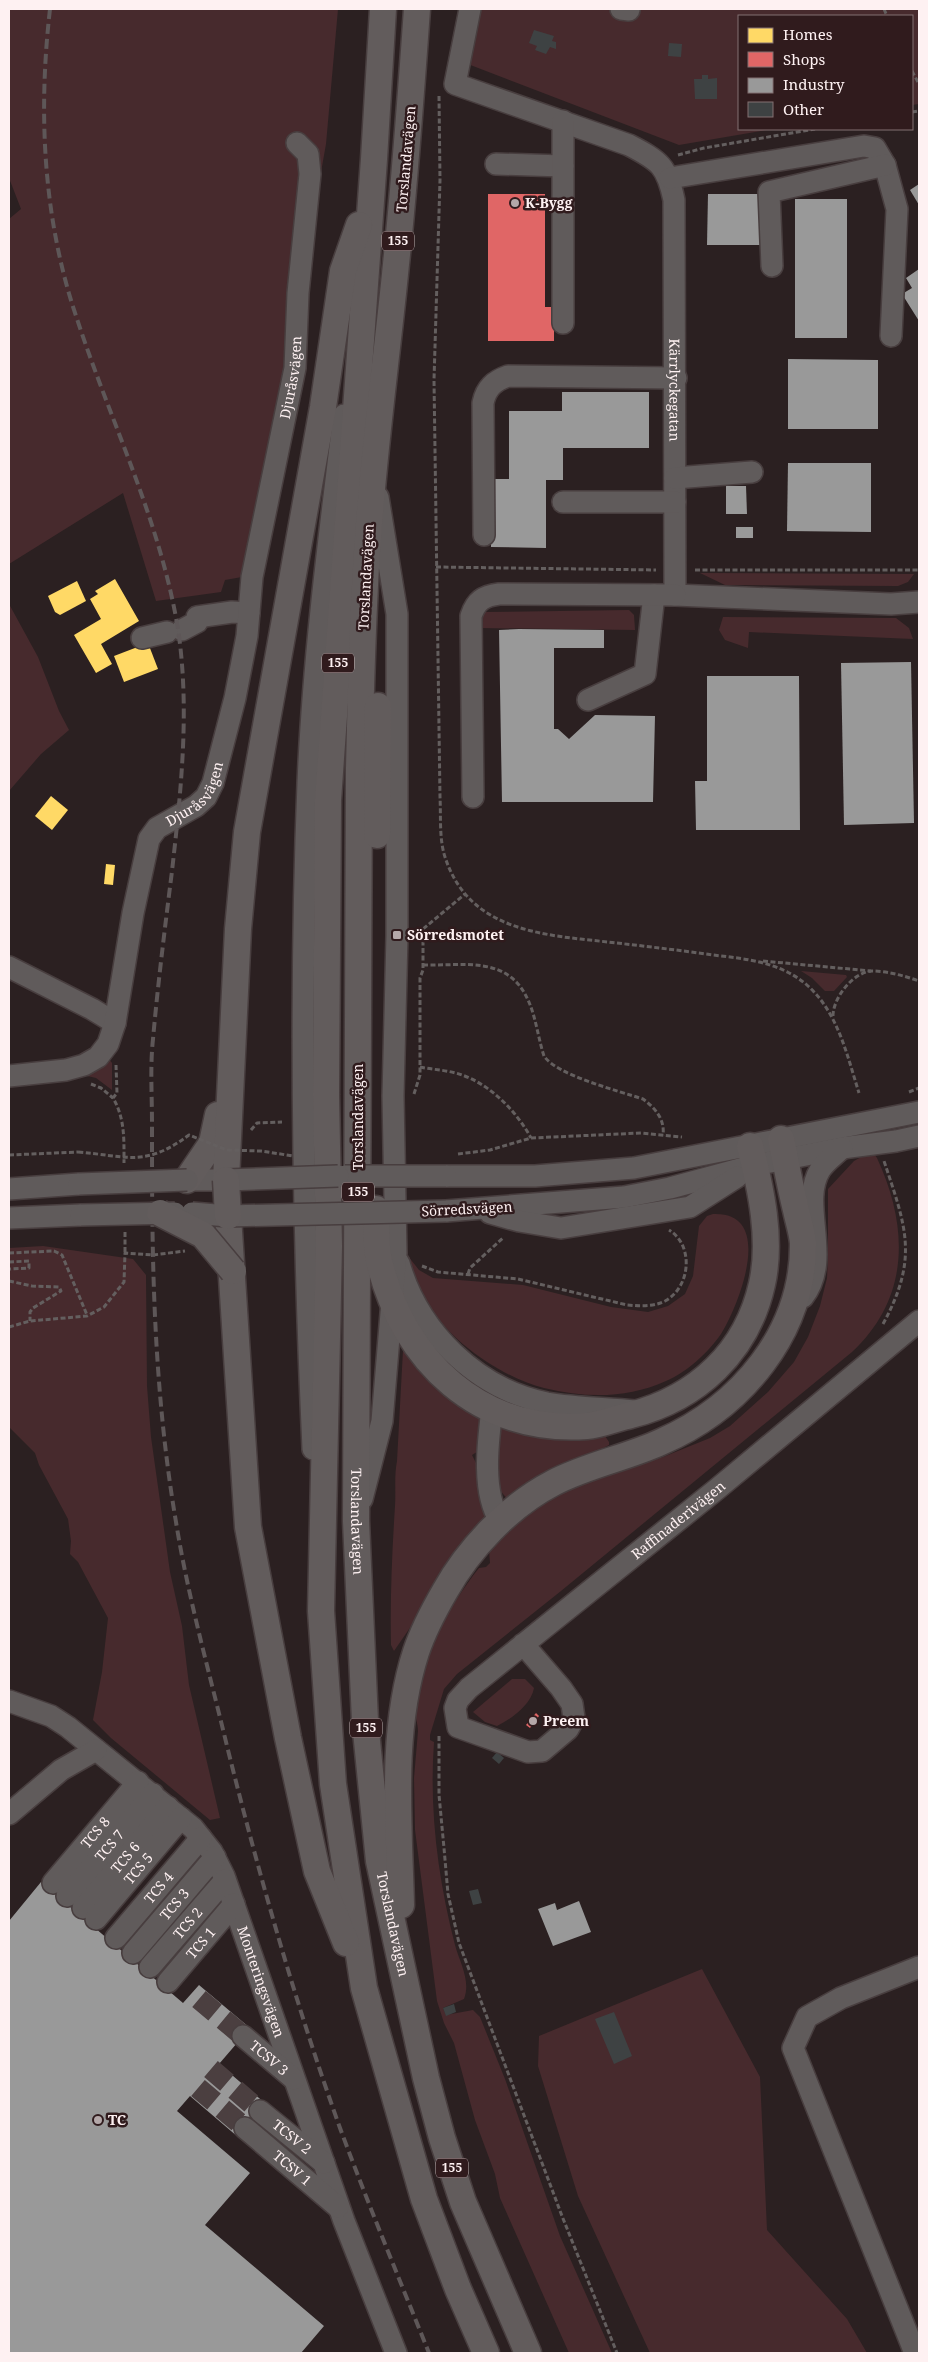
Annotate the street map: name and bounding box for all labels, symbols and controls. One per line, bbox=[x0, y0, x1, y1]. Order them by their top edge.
legend bbox=[738, 15, 913, 130]
text: Homes bbox=[783, 24, 833, 44]
text: Shops bbox=[783, 49, 826, 69]
text: Industry bbox=[783, 74, 845, 94]
text: Other bbox=[783, 99, 824, 119]
street label: Torslandavägen bbox=[391, 105, 420, 213]
place label: K-Bygg bbox=[525, 193, 573, 212]
marker: K-Bygg bbox=[509, 197, 521, 209]
road number: 155 bbox=[382, 232, 414, 250]
street label: Djuråsvägen bbox=[275, 336, 305, 421]
street label: Kärrlyckegatan bbox=[665, 339, 685, 441]
street label: Torslandavägen bbox=[353, 523, 378, 631]
road number: 155 bbox=[322, 654, 354, 672]
street label: Djuråsvägen bbox=[162, 760, 227, 830]
place label: Sörredsmotet bbox=[407, 925, 504, 944]
marker: Sörredsmotet bbox=[391, 929, 403, 941]
street label: Torslandavägen bbox=[348, 1064, 367, 1170]
road number: 155 bbox=[342, 1182, 374, 1202]
street label: Sörredsvägen bbox=[421, 1197, 513, 1220]
street label: Torslandavägen bbox=[347, 1468, 368, 1575]
street label: Raffinaderivägen bbox=[627, 1476, 729, 1563]
place label: Preem bbox=[543, 1711, 589, 1730]
marker: Preem bbox=[527, 1715, 539, 1727]
road number: 155 bbox=[350, 1719, 382, 1738]
street label: TCS 8 bbox=[76, 1812, 114, 1852]
street label: TCS 7 bbox=[90, 1825, 128, 1865]
street label: TCS 6 bbox=[106, 1837, 144, 1877]
street label: TCS 5 bbox=[119, 1848, 157, 1888]
street label: TCS 4 bbox=[139, 1867, 177, 1907]
street label: Torslandavägen bbox=[373, 1870, 414, 1978]
street label: TCS 3 bbox=[155, 1884, 193, 1924]
street label: TCS 2 bbox=[169, 1903, 206, 1943]
street label: TCS 1 bbox=[182, 1923, 219, 1963]
street label: Monteringsvägen bbox=[233, 1923, 289, 2040]
street label: TCSV 3 bbox=[246, 2036, 293, 2079]
place label: TC bbox=[108, 2110, 126, 2129]
marker: TC bbox=[92, 2114, 104, 2126]
street label: TCSV 2 bbox=[269, 2115, 316, 2158]
street label: TCSV 1 bbox=[269, 2146, 316, 2190]
road number: 155 bbox=[436, 2158, 468, 2178]

